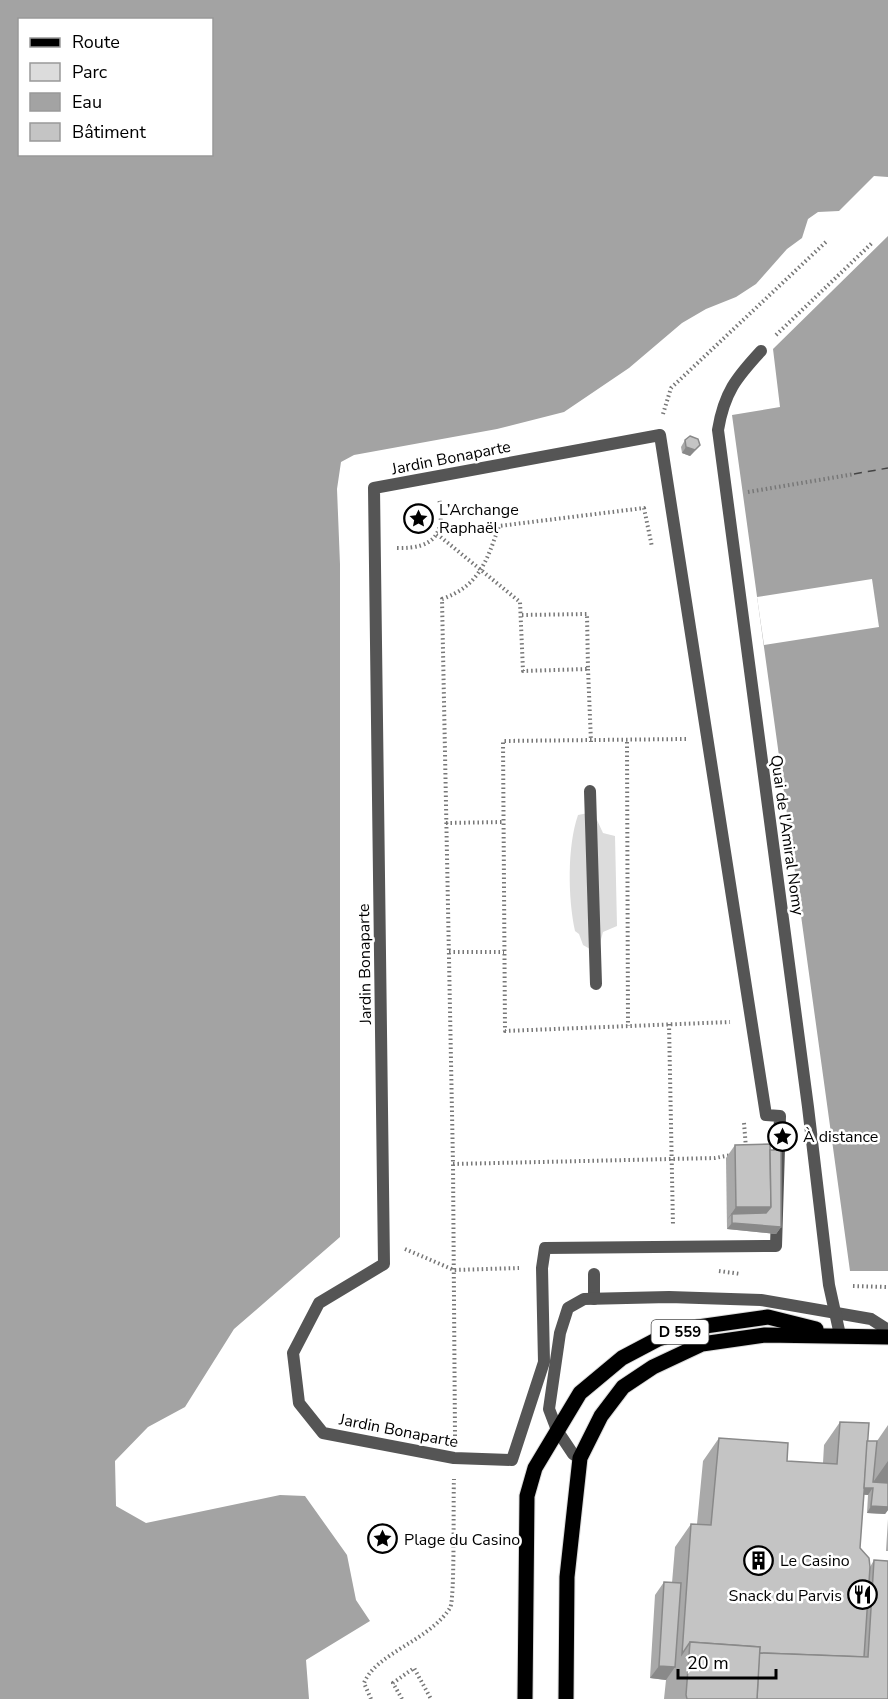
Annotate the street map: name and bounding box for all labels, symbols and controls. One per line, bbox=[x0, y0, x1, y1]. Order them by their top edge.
legend bbox=[18, 18, 213, 156]
text: Route bbox=[72, 30, 120, 54]
text: Parc bbox=[72, 60, 107, 84]
text: Eau bbox=[72, 90, 102, 114]
text: Bâtiment bbox=[72, 120, 146, 144]
street label: Jardin Bonaparte bbox=[389, 436, 513, 480]
place label: L’Archange Raphaël bbox=[439, 499, 519, 539]
place icon: L’Archange Raphaël bbox=[402, 502, 434, 534]
street label: Quai de l'Amiral Nomy bbox=[765, 753, 809, 918]
street label: Jardin Bonaparte bbox=[353, 903, 377, 1026]
place icon: À distance bbox=[766, 1120, 798, 1152]
place label: À distance bbox=[803, 1126, 878, 1148]
road number: D 559 bbox=[652, 1320, 708, 1344]
street label: Jardin Bonaparte bbox=[336, 1408, 460, 1453]
place icon: Plage du Casino bbox=[367, 1523, 399, 1555]
place label: Plage du Casino bbox=[404, 1529, 520, 1551]
building icon: Le Casino bbox=[743, 1544, 775, 1576]
place label: Le Casino bbox=[780, 1550, 850, 1572]
restaurant icon: Snack du Parvis bbox=[847, 1579, 879, 1611]
place label: Snack du Parvis bbox=[729, 1585, 842, 1607]
scale bar bbox=[678, 1642, 776, 1680]
text: 20 m bbox=[687, 1651, 729, 1675]

